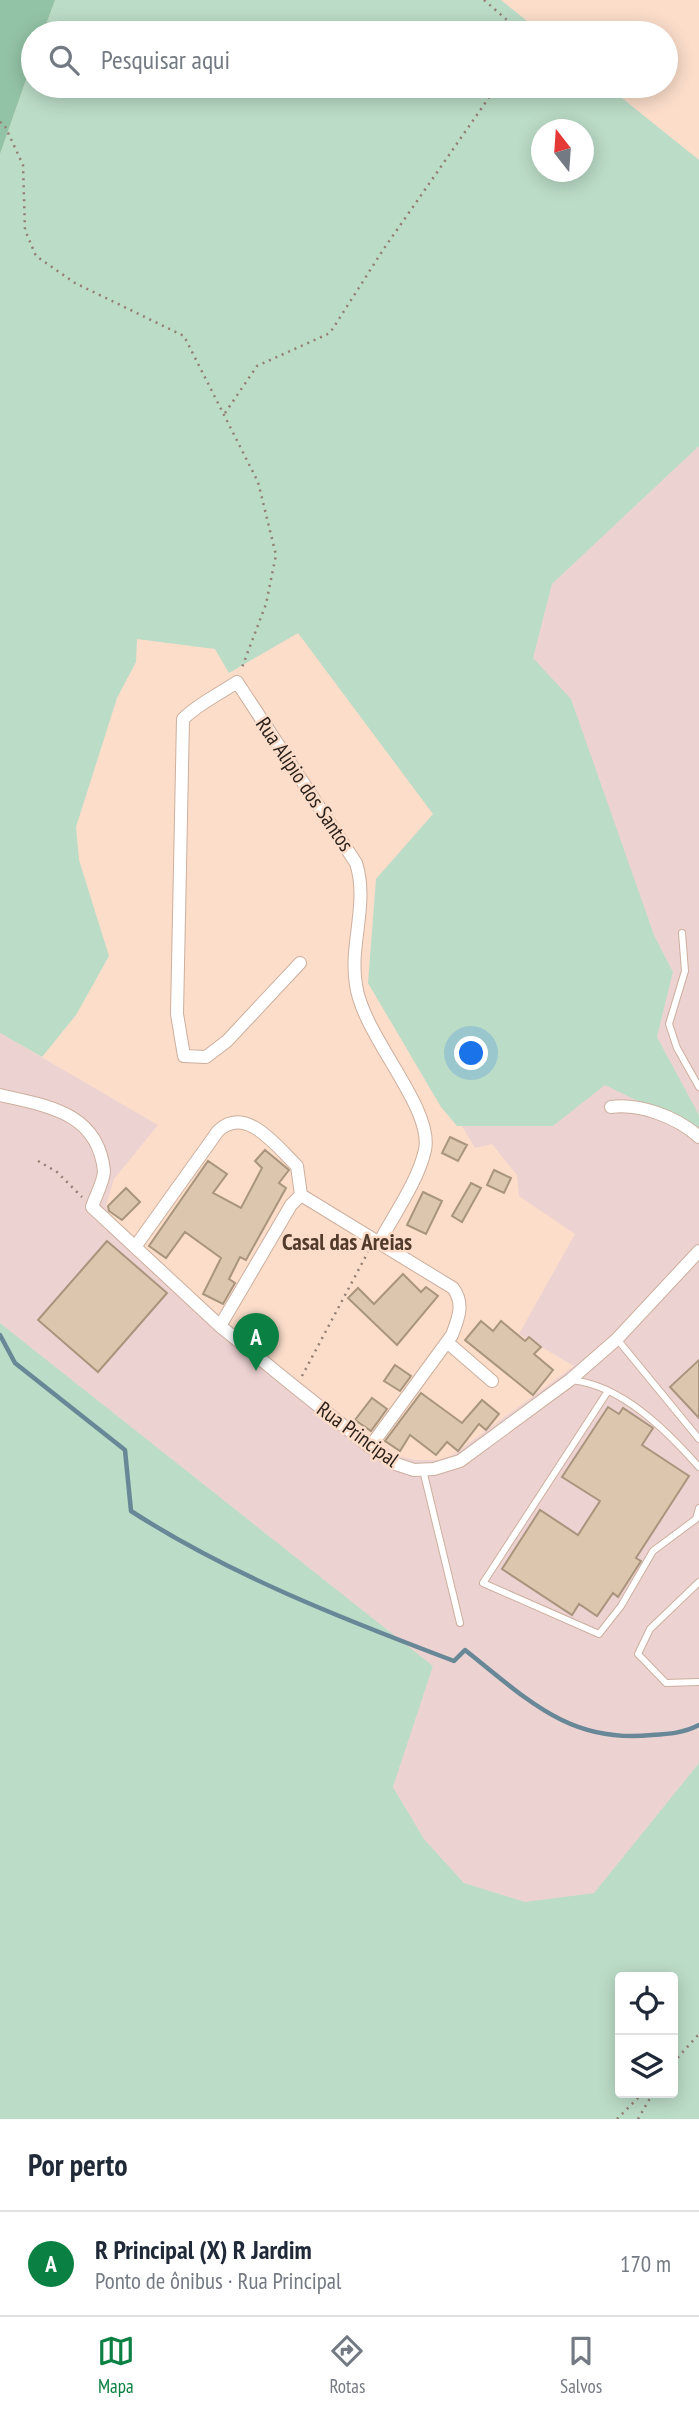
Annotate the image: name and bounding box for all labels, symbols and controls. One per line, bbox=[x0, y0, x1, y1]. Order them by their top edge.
search box bbox=[21, 21, 678, 98]
icon: search bbox=[45, 41, 83, 79]
text: Pesquisar aqui bbox=[101, 43, 230, 76]
north arrow bbox=[531, 119, 594, 182]
street label: Rua Alípio dos Santos bbox=[250, 712, 360, 856]
your location bbox=[454, 1036, 488, 1070]
district label: Casal das Areias bbox=[282, 1227, 412, 1256]
pin: A bbox=[233, 1313, 279, 1371]
street label: Rua Principal bbox=[312, 1395, 404, 1473]
map controls bbox=[615, 1972, 678, 2098]
button: locate bbox=[615, 1972, 678, 2035]
button: layers bbox=[615, 2035, 678, 2098]
text: Por perto bbox=[28, 2145, 128, 2184]
text: R Principal (X) R Jardim bbox=[95, 2233, 312, 2266]
text: A bbox=[45, 2249, 57, 2278]
text: 170 m bbox=[620, 2249, 671, 2278]
text: Ponto de ônibus · Rua Principal bbox=[95, 2266, 341, 2295]
tab: Mapa bbox=[97, 2332, 135, 2398]
tab: Rotas bbox=[328, 2332, 366, 2398]
tab: Salvos bbox=[560, 2332, 602, 2398]

